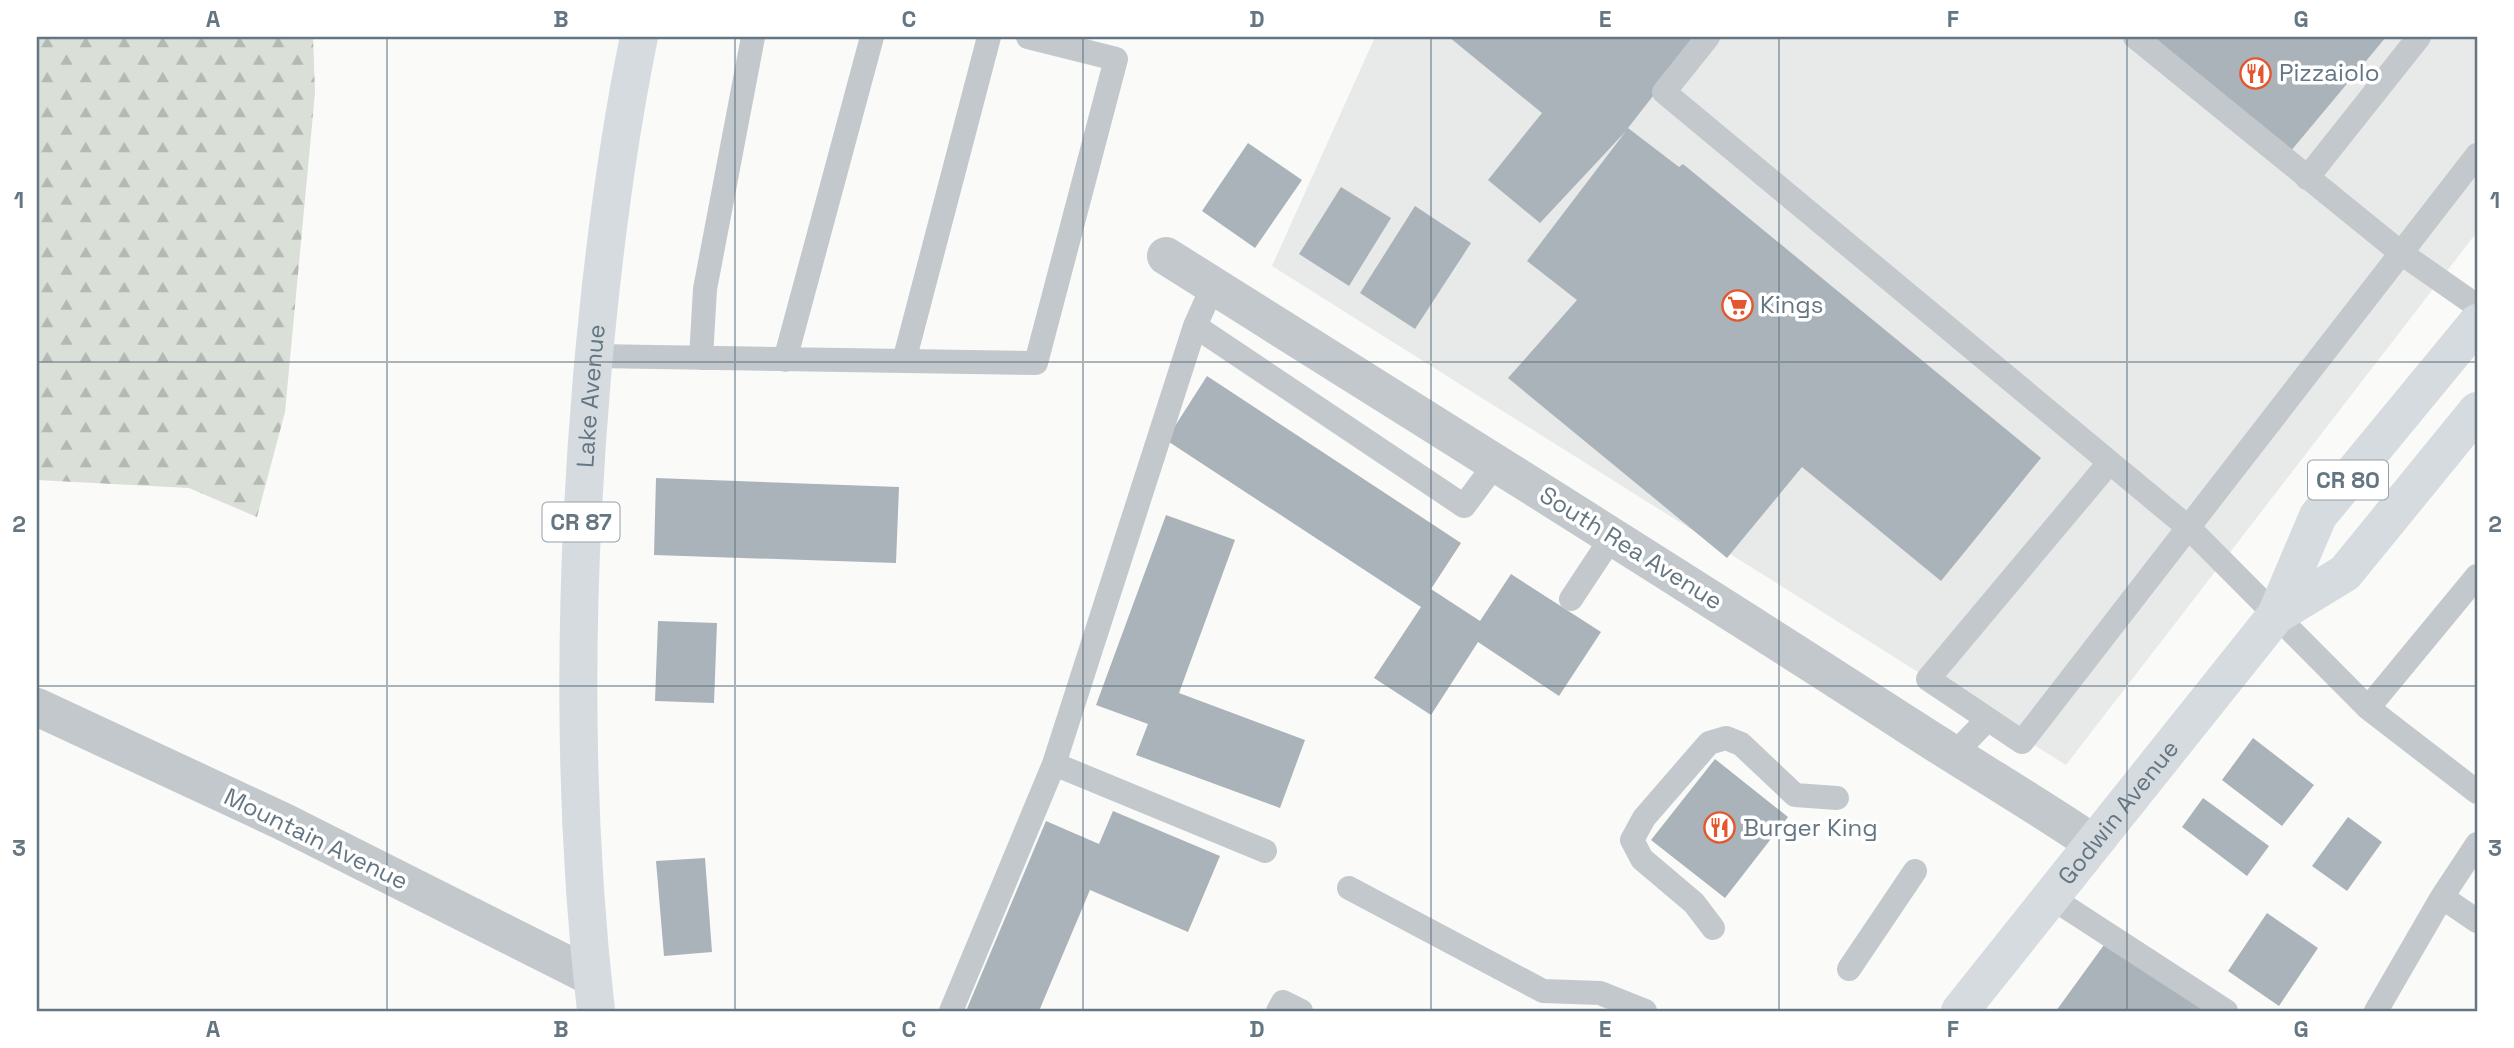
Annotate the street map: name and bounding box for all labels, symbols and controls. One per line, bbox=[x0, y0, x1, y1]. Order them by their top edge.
text: A bbox=[206, 4, 221, 34]
text: B bbox=[553, 4, 569, 34]
text: C bbox=[902, 4, 916, 34]
text: D bbox=[1249, 4, 1265, 34]
text: E bbox=[1599, 4, 1611, 34]
text: F bbox=[1947, 4, 1959, 34]
text: G bbox=[2293, 4, 2309, 34]
restaurant icon: Pizzaiolo bbox=[2239, 56, 2273, 90]
place label: Pizzaiolo bbox=[2279, 57, 2379, 88]
text: 1 bbox=[14, 185, 24, 215]
text: 1 bbox=[2490, 185, 2500, 215]
supermarket icon: Kings bbox=[1720, 288, 1754, 322]
place label: Kings bbox=[1760, 289, 1823, 320]
street label: Lake Avenue bbox=[569, 323, 612, 469]
road number: CR 80 bbox=[2308, 460, 2388, 500]
street label: South Rea Avenue bbox=[1534, 479, 1728, 616]
road number: CR 87 bbox=[542, 502, 620, 542]
text: 2 bbox=[12, 509, 26, 539]
text: 2 bbox=[2488, 509, 2502, 539]
street label: Godwin Avenue bbox=[2051, 733, 2185, 891]
street label: Mountain Avenue bbox=[219, 781, 413, 896]
restaurant icon: Burger King bbox=[1703, 811, 1737, 845]
place label: Burger King bbox=[1743, 812, 1878, 843]
text: 3 bbox=[12, 833, 26, 863]
text: 3 bbox=[2488, 833, 2502, 863]
text: A bbox=[206, 1014, 221, 1044]
text: B bbox=[553, 1014, 569, 1044]
text: C bbox=[902, 1014, 916, 1044]
text: D bbox=[1249, 1014, 1265, 1044]
text: E bbox=[1599, 1014, 1611, 1044]
text: F bbox=[1947, 1014, 1959, 1044]
text: G bbox=[2293, 1014, 2309, 1044]

